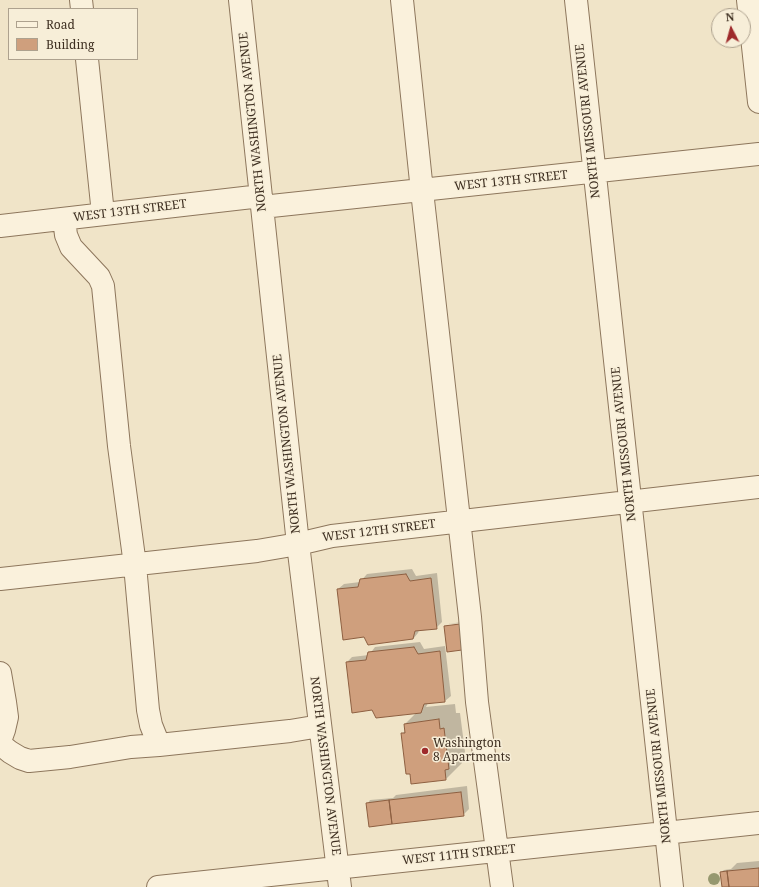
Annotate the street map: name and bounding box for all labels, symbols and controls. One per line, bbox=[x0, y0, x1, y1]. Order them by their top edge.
legend bbox=[8, 8, 138, 60]
north arrow bbox=[711, 8, 751, 48]
text: N bbox=[725, 9, 735, 24]
text: Road bbox=[46, 16, 75, 33]
street label: NORTH WASHINGTON AVENUE bbox=[236, 32, 270, 212]
text: Building bbox=[46, 36, 94, 53]
street label: NORTH MISSOURI AVENUE bbox=[573, 43, 603, 199]
street label: WEST 13TH STREET bbox=[454, 168, 568, 194]
street label: WEST 13TH STREET bbox=[73, 197, 187, 225]
street label: NORTH WASHINGTON AVENUE bbox=[270, 354, 304, 534]
street label: NORTH MISSOURI AVENUE bbox=[609, 366, 639, 522]
street label: WEST 12TH STREET bbox=[322, 517, 436, 545]
street label: NORTH WASHINGTON AVENUE bbox=[307, 676, 343, 856]
street label: NORTH MISSOURI AVENUE bbox=[644, 688, 674, 844]
place label: Washington 8 Apartments bbox=[433, 737, 510, 765]
marker: Washington 8 Apartments bbox=[420, 746, 430, 756]
street label: WEST 11TH STREET bbox=[402, 842, 516, 868]

